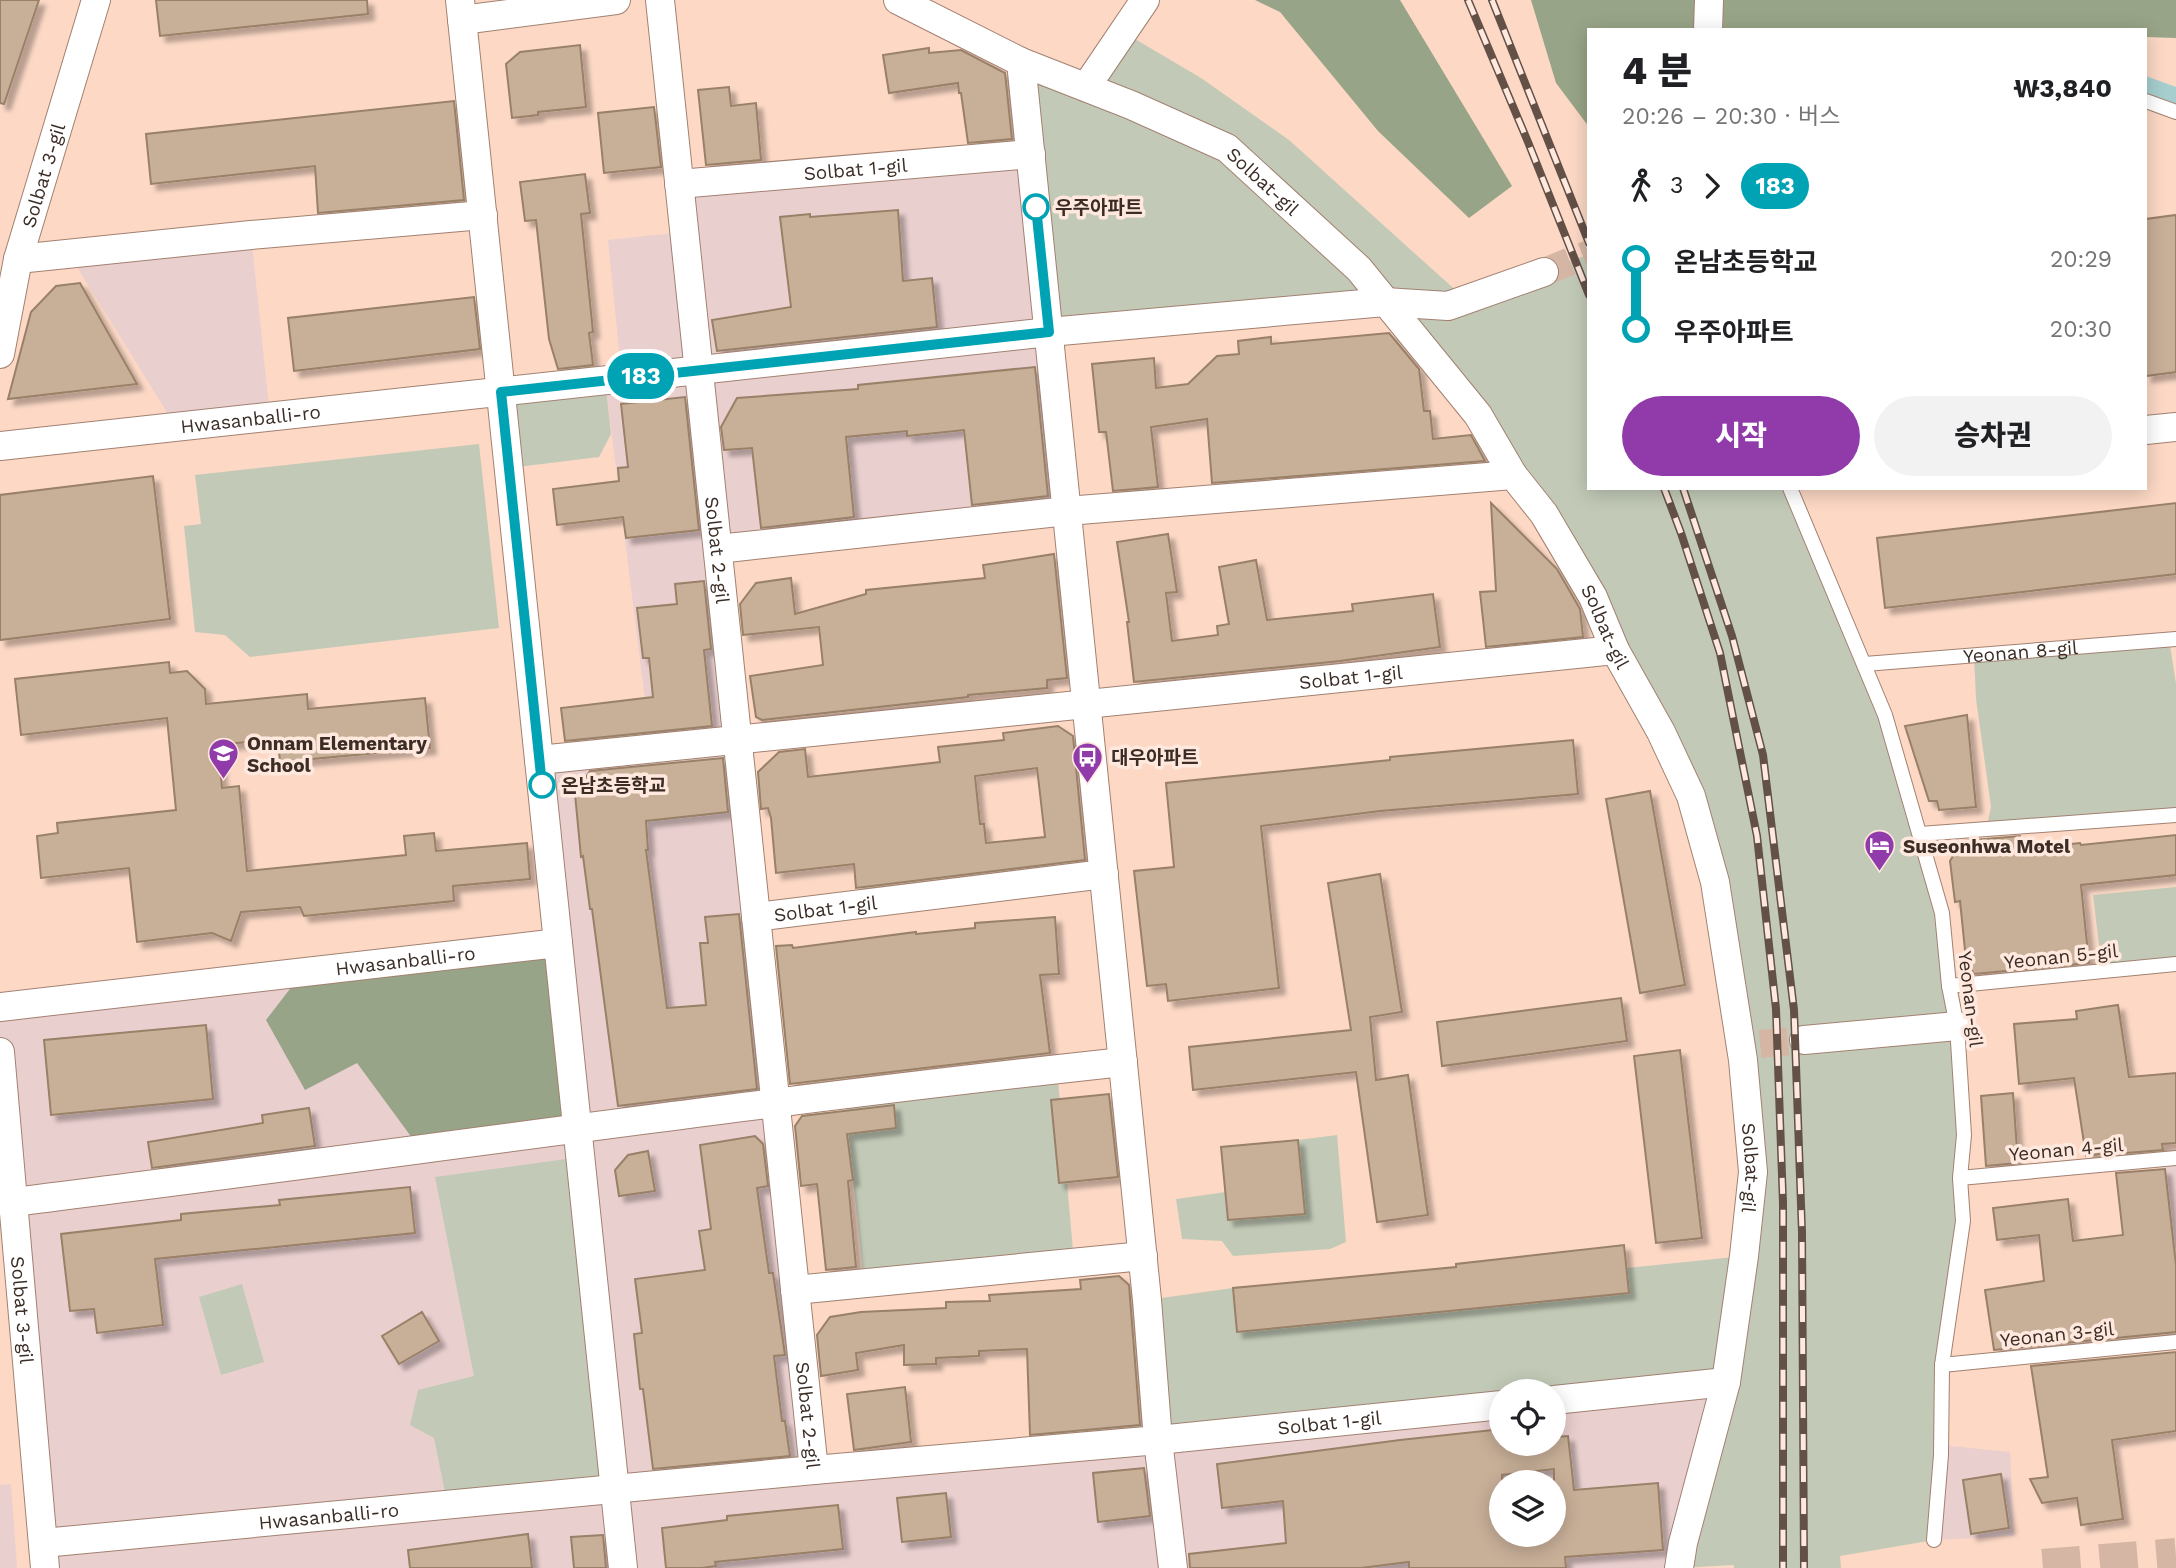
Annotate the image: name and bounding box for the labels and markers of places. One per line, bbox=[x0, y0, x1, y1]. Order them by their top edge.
marker: 우주아파트 bbox=[1023, 194, 1049, 220]
place label: 우주아파트 bbox=[1055, 196, 1142, 219]
place label: Onnam Elementary School bbox=[247, 732, 427, 777]
school or university icon: Onnam Elementary School bbox=[207, 737, 241, 781]
bus stop icon: 대우아파트 bbox=[1071, 740, 1105, 784]
place label: 대우아파트 bbox=[1111, 746, 1198, 769]
marker: 온남초등학교 bbox=[529, 772, 555, 798]
place label: 온남초등학교 bbox=[561, 774, 666, 797]
hotel icon: Suseonhwa Motel bbox=[1863, 829, 1897, 873]
place label: Suseonhwa Motel bbox=[1903, 835, 2071, 858]

